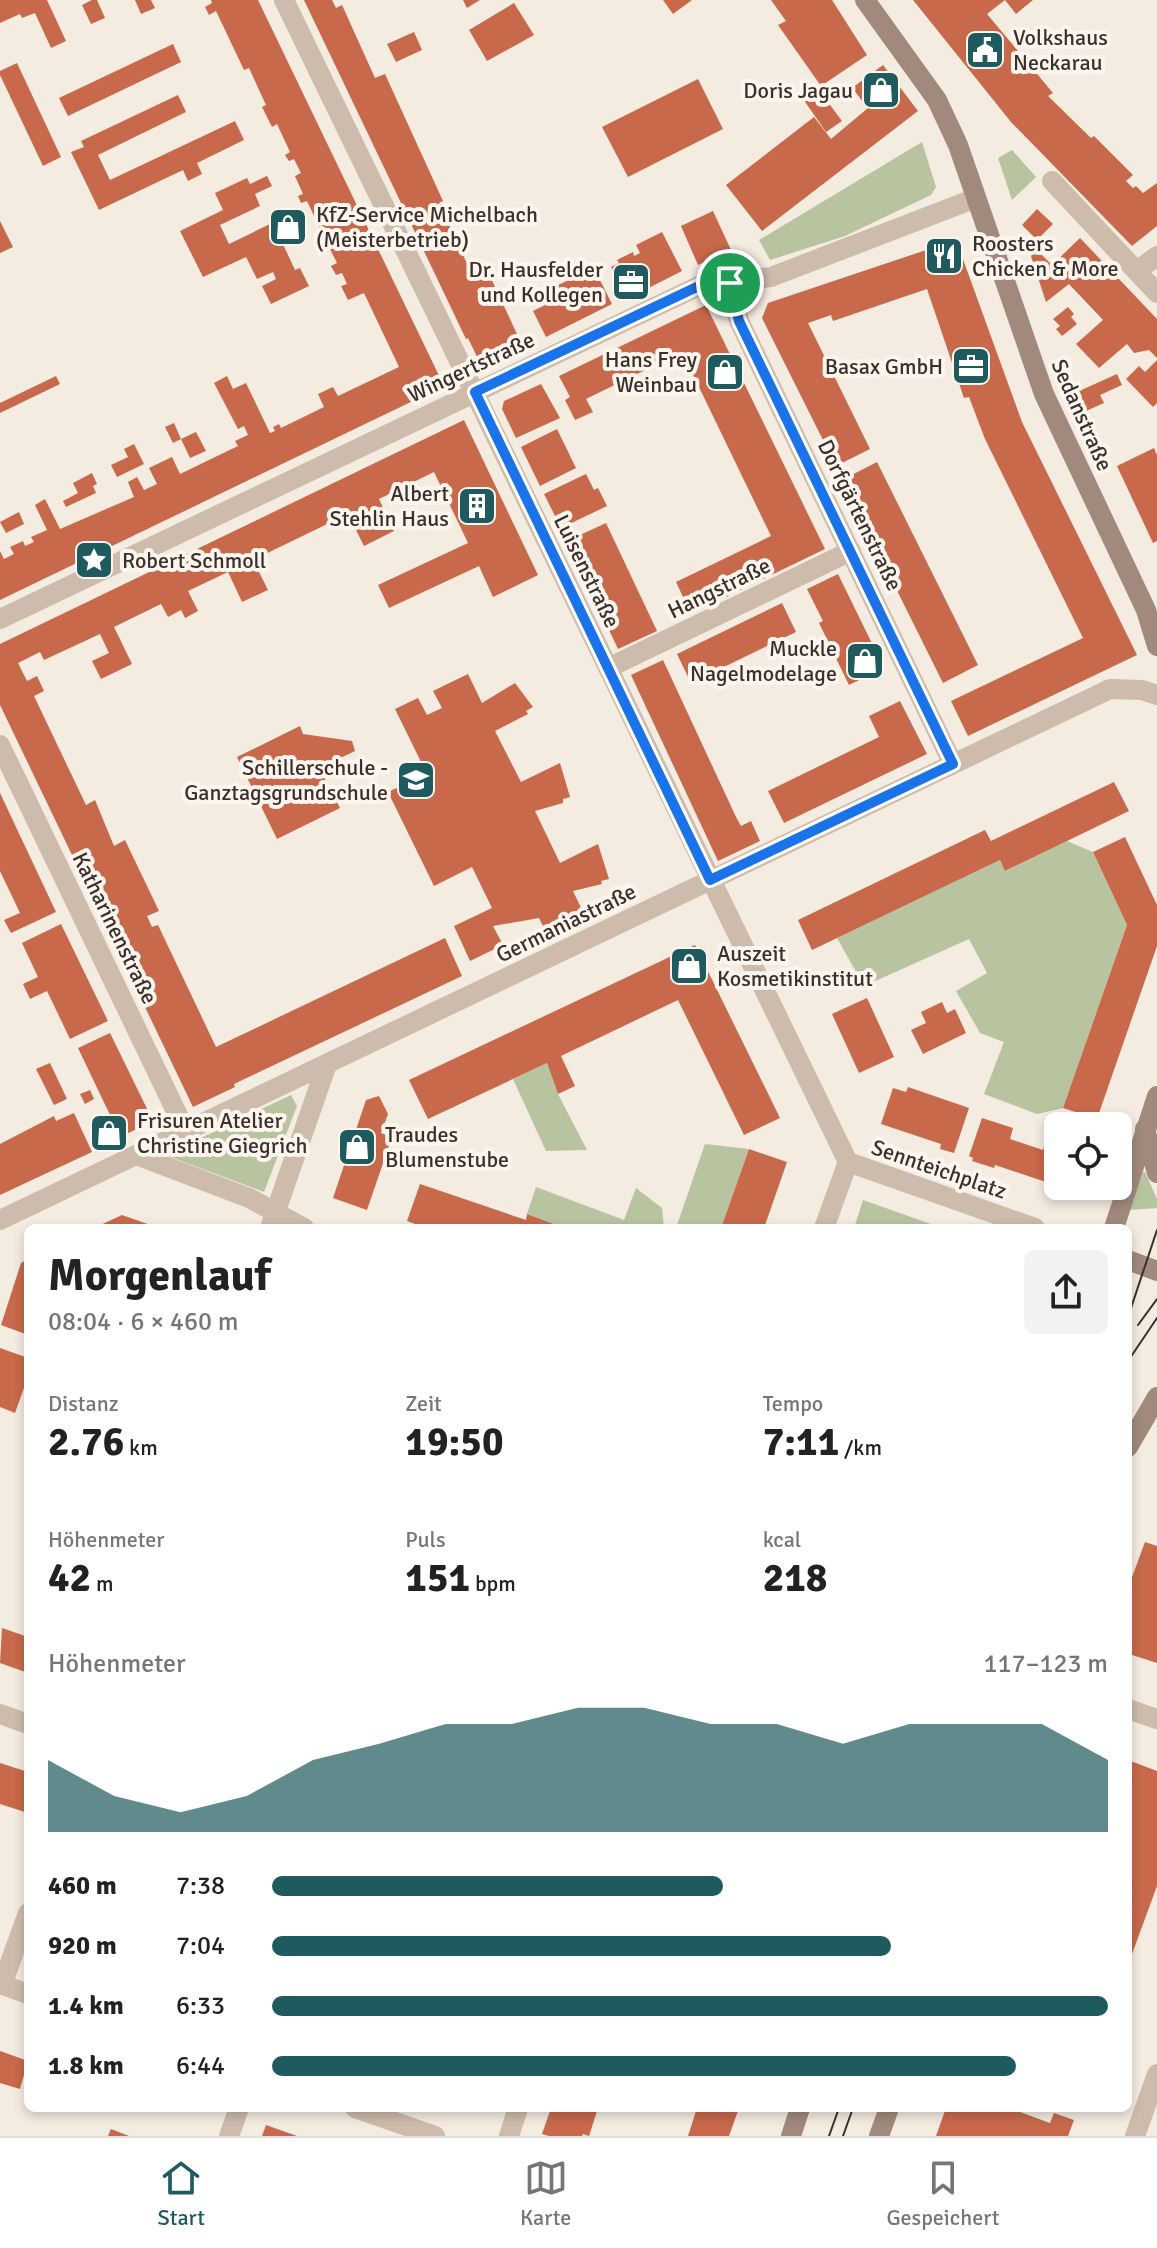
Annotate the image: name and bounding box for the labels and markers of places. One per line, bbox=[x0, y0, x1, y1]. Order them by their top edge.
place label: Volkshaus Neckarau bbox=[1013, 24, 1108, 76]
public building icon: Volkshaus Neckarau bbox=[964, 29, 1006, 71]
shop icon: Doris Jagau bbox=[860, 69, 902, 111]
place label: Doris Jagau bbox=[743, 77, 853, 104]
place label: KfZ-Service Michelbach (Meisterbetrieb) bbox=[316, 201, 538, 253]
shop icon: KfZ-Service Michelbach (Meisterbetrieb) bbox=[267, 206, 309, 248]
place label: Roosters Chicken & More bbox=[972, 230, 1118, 282]
restaurant icon: Roosters Chicken & More bbox=[923, 235, 965, 277]
pin bbox=[696, 249, 764, 317]
place label: Dr. Hausfelder und Kollegen bbox=[469, 256, 603, 308]
office icon: Dr. Hausfelder und Kollegen bbox=[610, 261, 652, 303]
office icon: Basax GmbH bbox=[950, 345, 992, 387]
place label: Hans Frey Weinbau bbox=[605, 346, 698, 398]
shop icon: Hans Frey Weinbau bbox=[704, 351, 746, 393]
place label: Basax GmbH bbox=[825, 353, 943, 380]
place label: Albert Stehlin Haus bbox=[329, 480, 449, 532]
building icon: Albert Stehlin Haus bbox=[456, 485, 498, 527]
place icon: Robert Schmoll bbox=[73, 539, 115, 581]
place label: Robert Schmoll bbox=[122, 547, 266, 574]
place label: Muckle Nagelmodelage bbox=[690, 635, 837, 687]
shop icon: Muckle Nagelmodelage bbox=[844, 640, 886, 682]
place label: Schillerschule - Ganztagsgrundschule bbox=[184, 754, 388, 806]
school or university icon: Schillerschule - Ganztagsgrundschule bbox=[395, 759, 437, 801]
place label: Auszeit Kosmetikinstitut bbox=[717, 940, 873, 992]
shop icon: Auszeit Kosmetikinstitut bbox=[668, 945, 710, 987]
place label: Frisuren Atelier Christine Giegrich bbox=[137, 1107, 308, 1159]
shop icon: Frisuren Atelier Christine Giegrich bbox=[88, 1112, 130, 1154]
place label: Traudes Blumenstube bbox=[385, 1121, 509, 1173]
shop icon: Traudes Blumenstube bbox=[336, 1126, 378, 1168]

